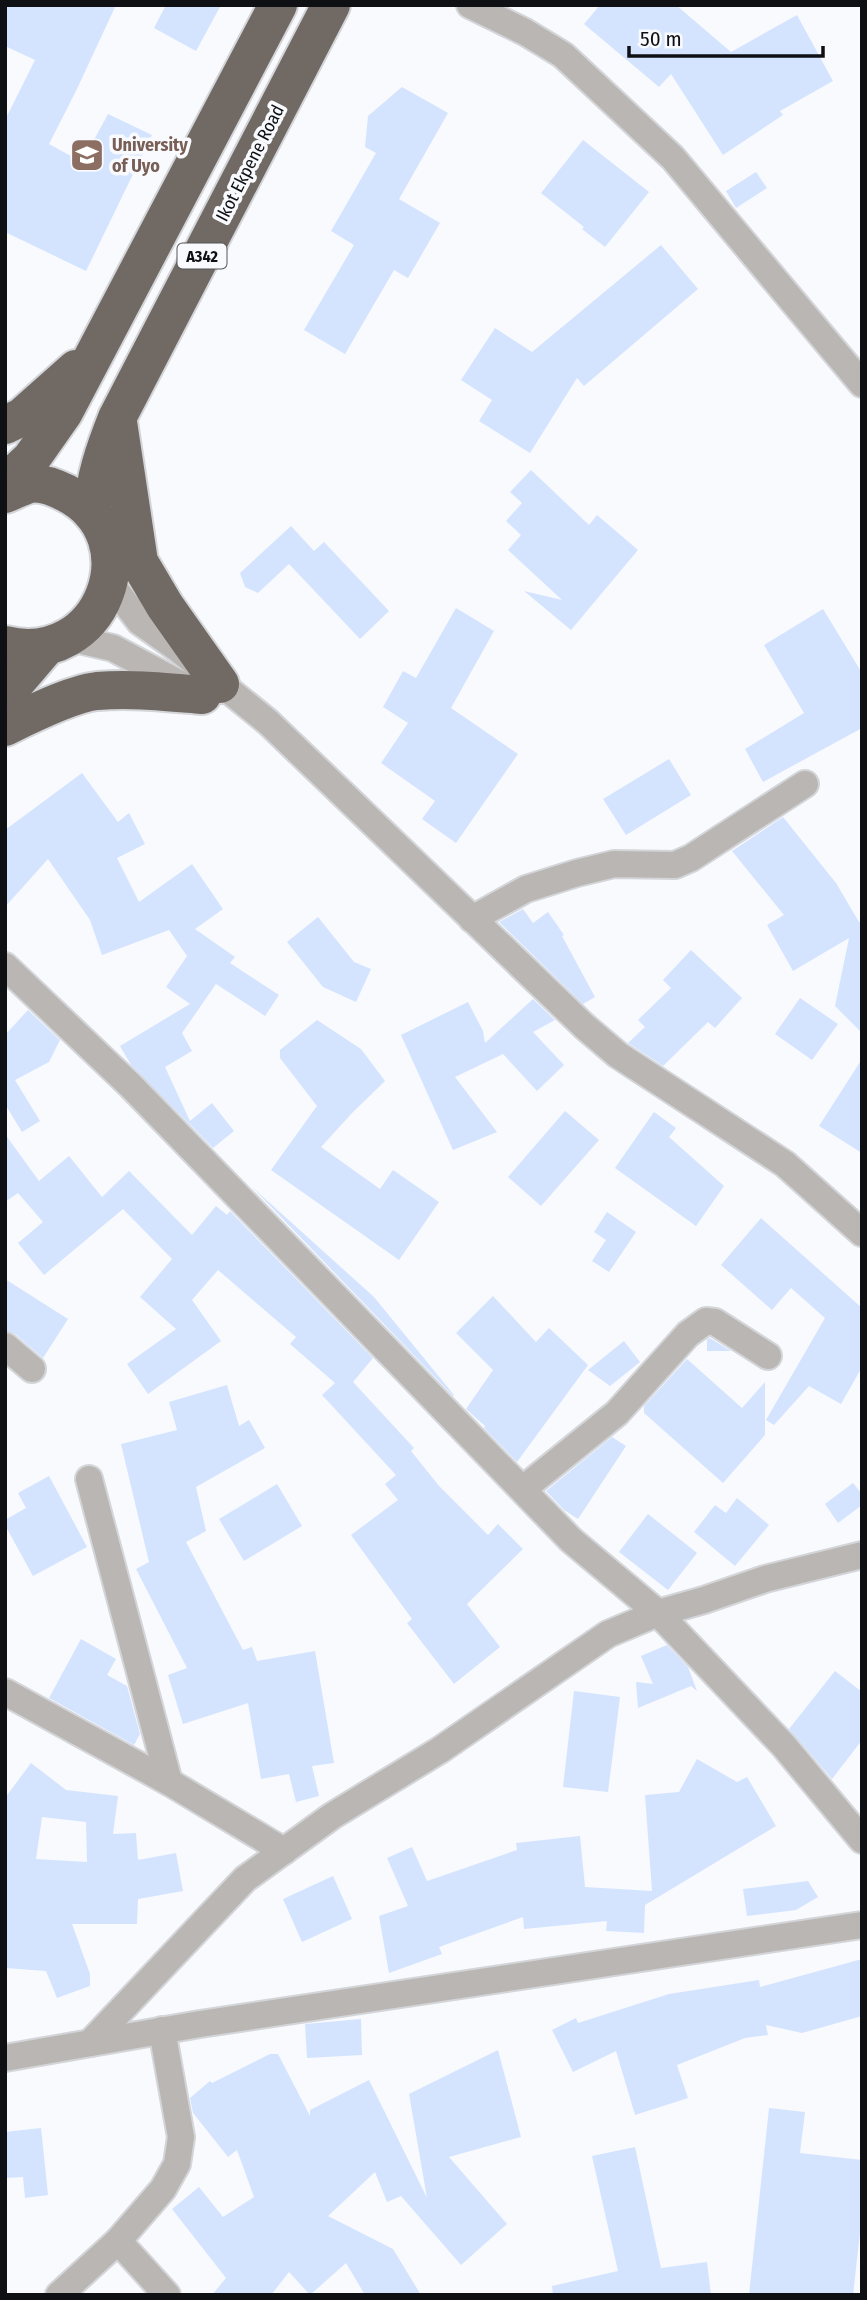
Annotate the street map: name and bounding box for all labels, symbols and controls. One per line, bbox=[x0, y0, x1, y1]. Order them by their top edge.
scale bar bbox=[629, 14, 823, 58]
text: 50 m bbox=[640, 26, 682, 52]
street label: Ikot Ekpene Road bbox=[211, 101, 289, 225]
place label: University of Uyo bbox=[112, 134, 188, 177]
school or university icon: University of Uyo bbox=[68, 136, 106, 174]
road number: A342 bbox=[178, 244, 227, 268]

